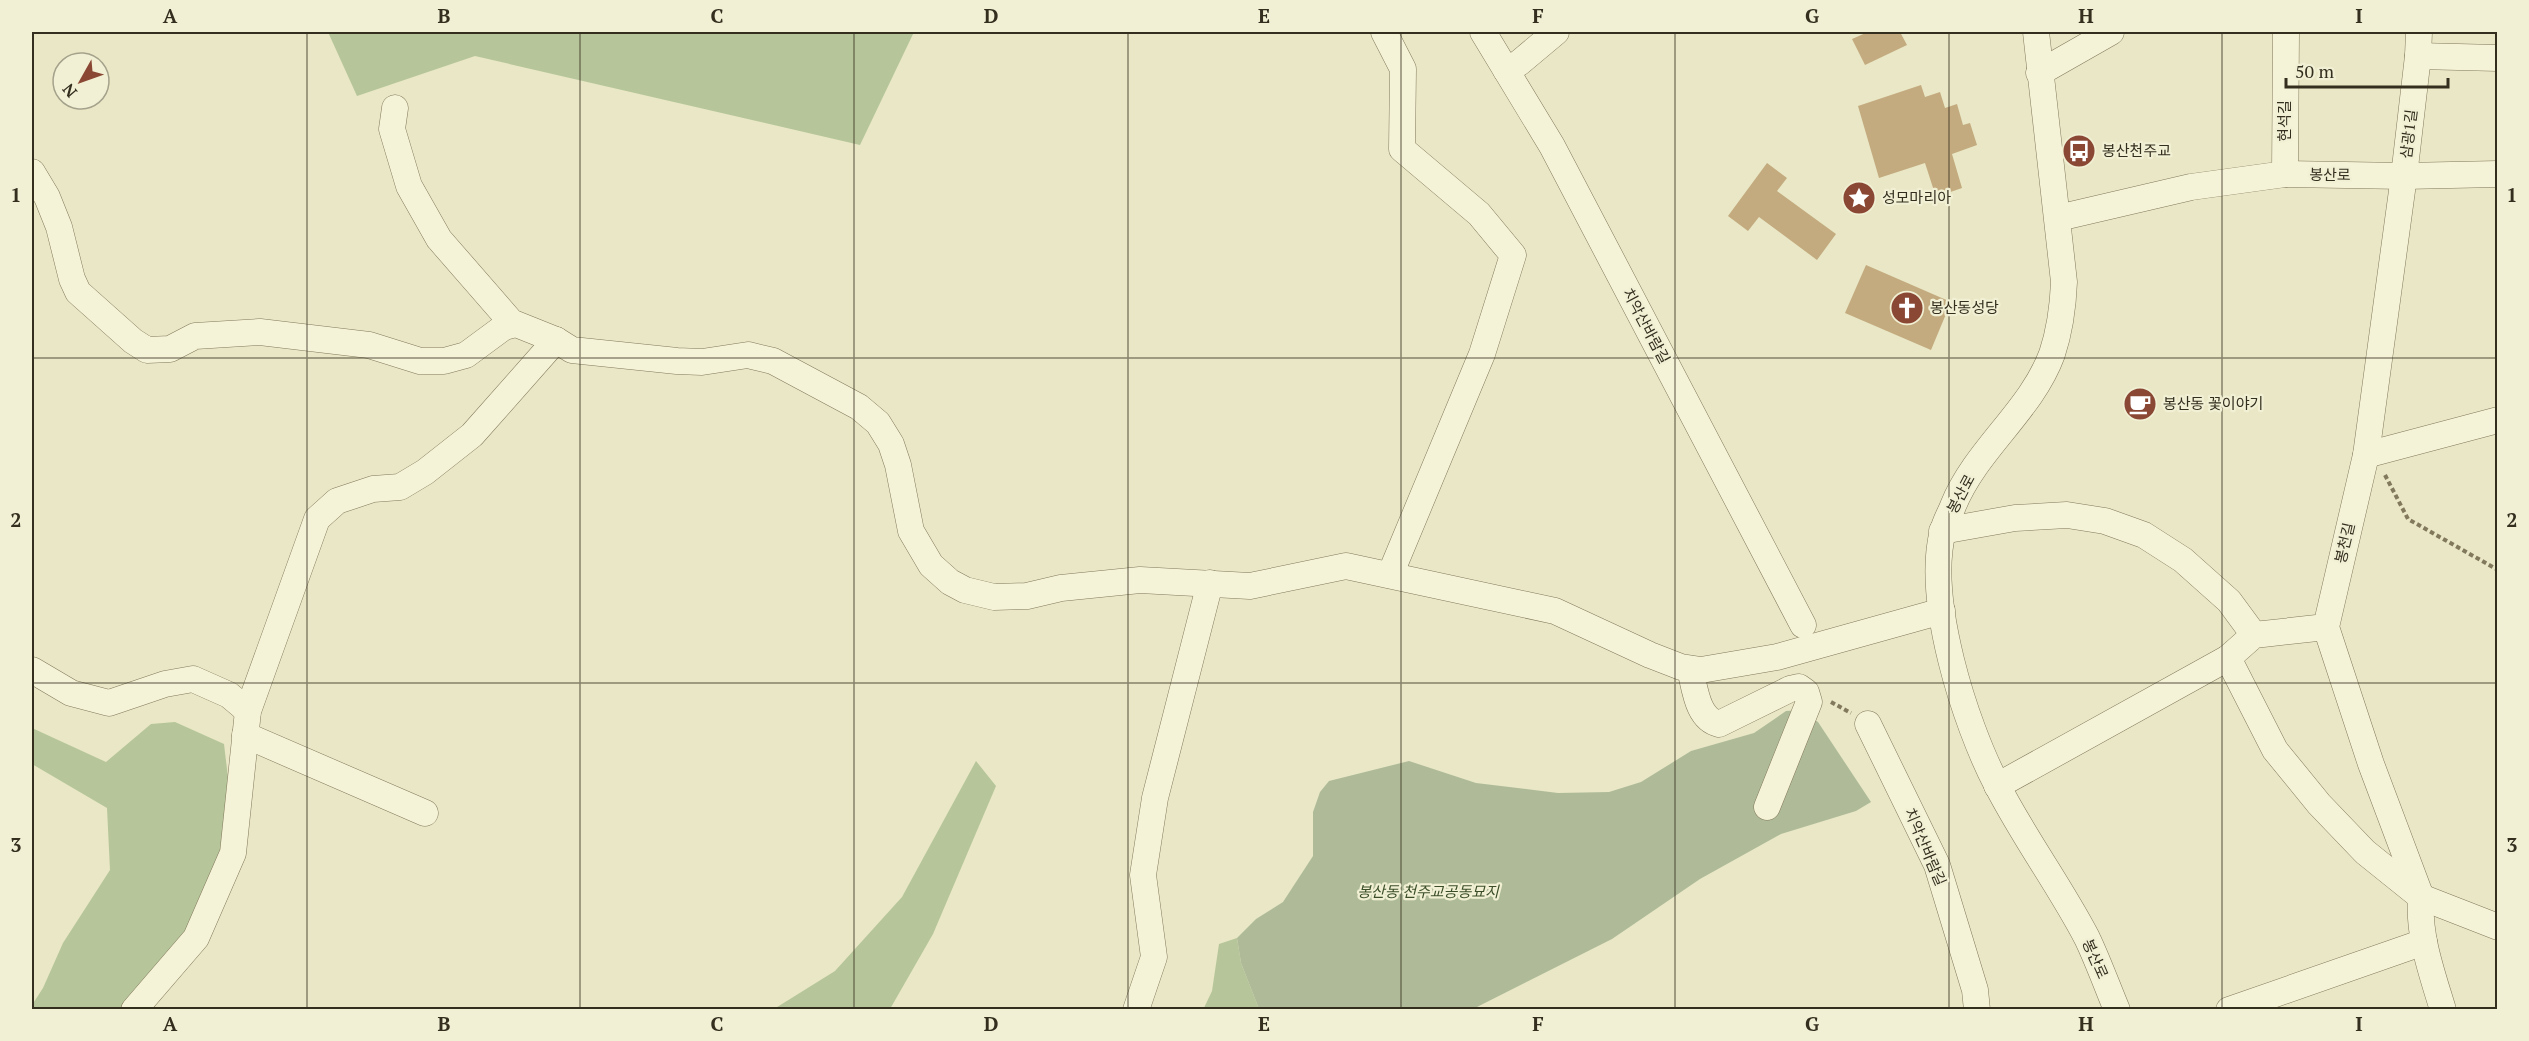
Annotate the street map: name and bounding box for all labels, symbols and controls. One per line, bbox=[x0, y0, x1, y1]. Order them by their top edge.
text: A bbox=[163, 2, 178, 29]
text: B bbox=[438, 2, 451, 29]
text: C bbox=[710, 2, 724, 29]
text: D bbox=[984, 2, 998, 29]
text: E bbox=[1258, 2, 1270, 29]
text: F bbox=[1532, 2, 1544, 29]
text: G bbox=[1805, 2, 1819, 29]
text: H bbox=[2078, 2, 2094, 29]
text: I bbox=[2355, 2, 2363, 29]
north arrow bbox=[51, 51, 111, 111]
scale bar bbox=[2286, 51, 2448, 89]
text: 50 m bbox=[2295, 59, 2335, 83]
text: N bbox=[57, 79, 82, 102]
street label: 현석길 bbox=[2274, 100, 2294, 142]
street label: 삼광1길 bbox=[2395, 108, 2421, 160]
bus stop icon: 봉산천주교 bbox=[2061, 133, 2097, 169]
place label: 봉산천주교 bbox=[2102, 140, 2171, 160]
street label: 봉산로 bbox=[2309, 164, 2351, 184]
place icon: 성모마리아 bbox=[1841, 180, 1877, 216]
text: 1 bbox=[10, 181, 22, 208]
text: 1 bbox=[2506, 181, 2518, 208]
place label: 성모마리아 bbox=[1882, 187, 1951, 207]
street label: 치악산바람길 bbox=[1619, 284, 1675, 367]
church icon: 봉산동성당 bbox=[1889, 290, 1925, 326]
place label: 봉산동성당 bbox=[1930, 297, 1999, 317]
cafe icon: 봉산동 꽃이야기 bbox=[2122, 386, 2158, 422]
place label: 봉산동 꽃이야기 bbox=[2163, 393, 2263, 413]
street label: 봉산로 bbox=[1942, 471, 1979, 517]
text: 2 bbox=[10, 506, 22, 533]
text: 2 bbox=[2506, 506, 2518, 533]
street label: 봉천길 bbox=[2330, 520, 2358, 565]
street label: 치악산바람길 bbox=[1901, 805, 1951, 889]
text: 3 bbox=[10, 831, 22, 858]
text: 3 bbox=[2506, 831, 2518, 858]
park label: 봉산동 천주교공동묘지 bbox=[1357, 881, 1500, 901]
street label: 봉산로 bbox=[2078, 936, 2113, 982]
text: A bbox=[163, 1010, 178, 1037]
text: B bbox=[438, 1010, 451, 1037]
text: C bbox=[710, 1010, 724, 1037]
text: D bbox=[984, 1010, 998, 1037]
text: E bbox=[1258, 1010, 1270, 1037]
text: F bbox=[1532, 1010, 1544, 1037]
text: G bbox=[1805, 1010, 1819, 1037]
text: H bbox=[2078, 1010, 2094, 1037]
text: I bbox=[2355, 1010, 2363, 1037]

